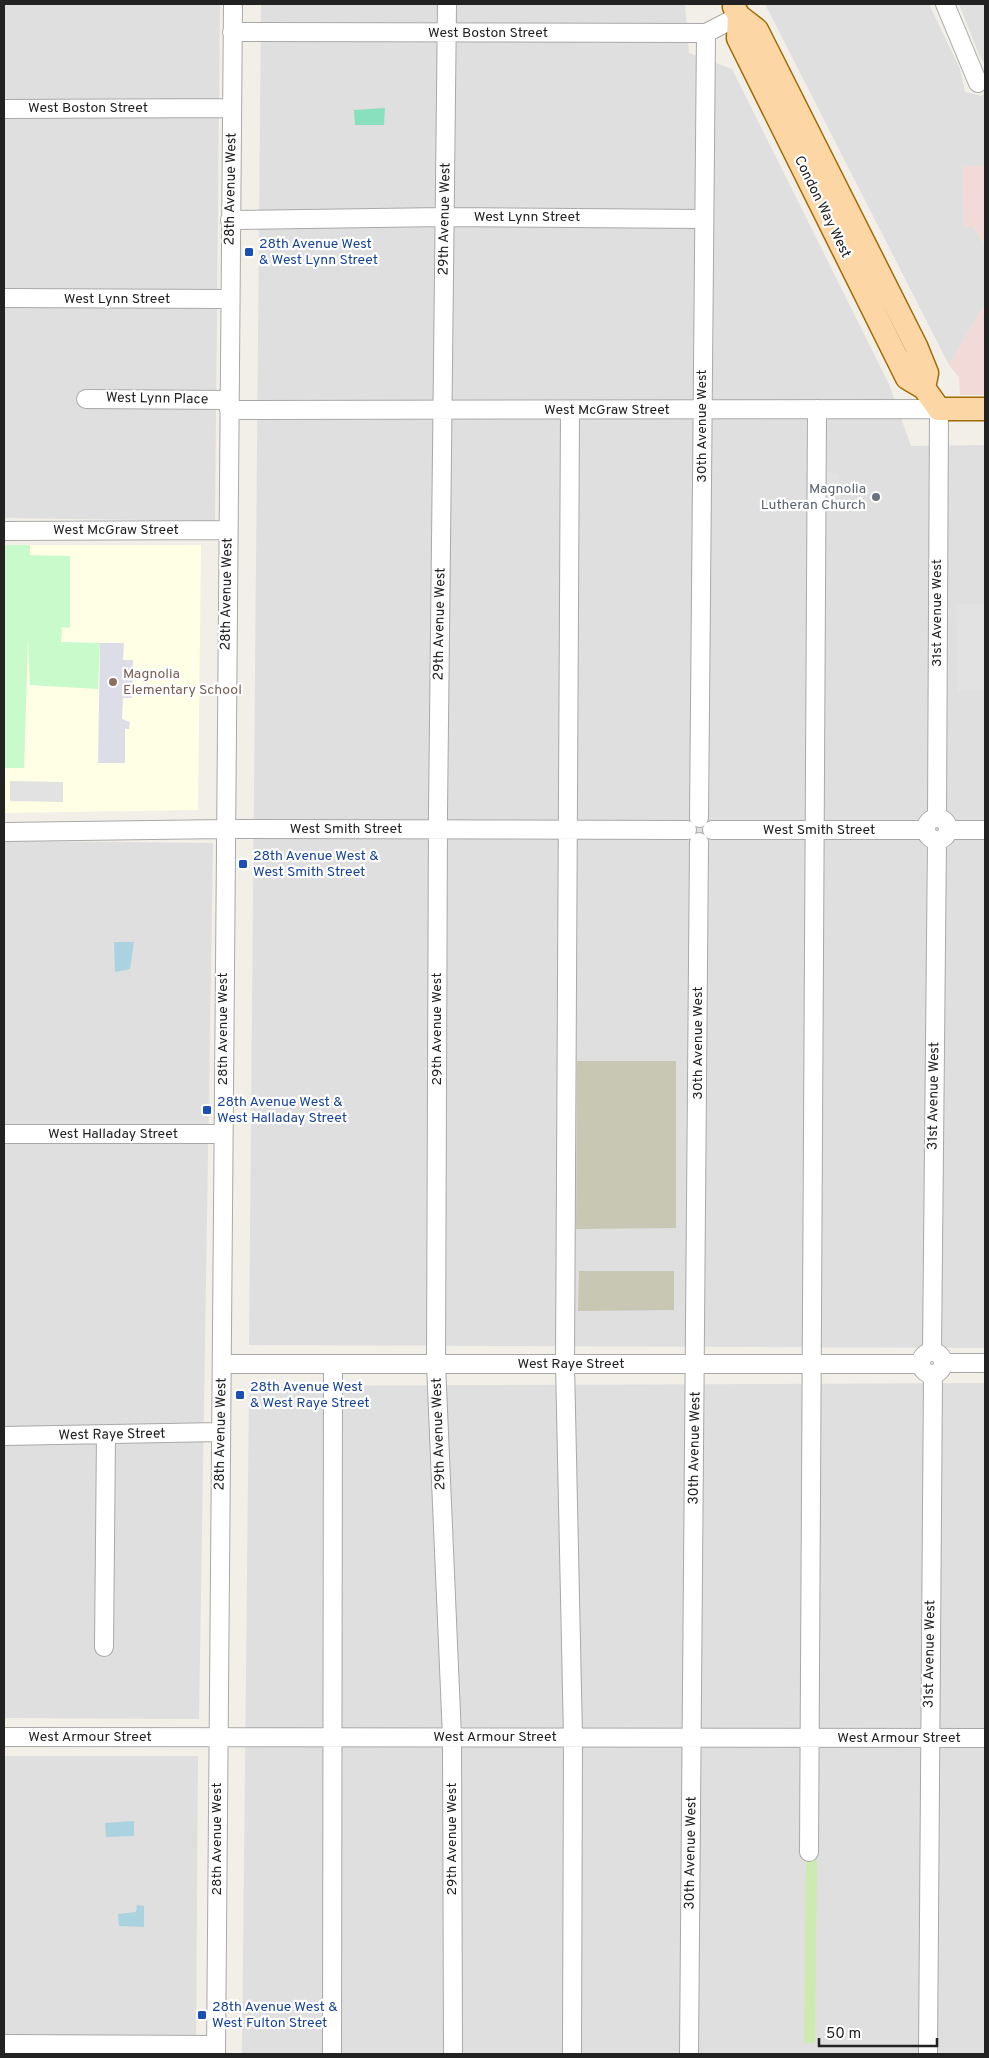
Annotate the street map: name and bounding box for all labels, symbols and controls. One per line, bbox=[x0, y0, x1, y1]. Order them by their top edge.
street label: West Boston Street bbox=[428, 25, 548, 42]
street label: West Boston Street bbox=[28, 100, 148, 117]
street label: 28th Avenue West bbox=[222, 132, 240, 246]
street label: Condon Way West bbox=[790, 153, 854, 261]
street label: 29th Avenue West bbox=[436, 162, 454, 276]
street label: West Lynn Street bbox=[474, 209, 580, 226]
place label: 28th Avenue West & West Lynn Street bbox=[259, 236, 378, 269]
marker: 28th Avenue West & West Lynn Street bbox=[243, 246, 255, 258]
street label: West Lynn Street bbox=[64, 291, 170, 308]
street label: 30th Avenue West bbox=[694, 369, 711, 483]
street label: West Lynn Place bbox=[106, 390, 208, 408]
street label: West McGraw Street bbox=[544, 402, 670, 419]
place label: Magnolia Lutheran Church bbox=[761, 481, 866, 514]
marker: Magnolia Lutheran Church bbox=[870, 491, 882, 503]
street label: West McGraw Street bbox=[53, 522, 179, 539]
street label: 28th Avenue West bbox=[218, 537, 236, 651]
street label: 31st Avenue West bbox=[929, 559, 946, 667]
street label: 29th Avenue West bbox=[431, 567, 449, 681]
place label: Magnolia Elementary School bbox=[123, 666, 242, 699]
marker: Magnolia Elementary School bbox=[107, 676, 119, 688]
street label: West Smith Street bbox=[290, 821, 402, 838]
street label: West Smith Street bbox=[763, 822, 875, 839]
place label: 28th Avenue West & West Smith Street bbox=[253, 848, 379, 881]
marker: 28th Avenue West & West Smith Street bbox=[237, 858, 249, 870]
street label: 28th Avenue West bbox=[215, 973, 232, 1085]
street label: 29th Avenue West bbox=[429, 973, 446, 1085]
street label: 30th Avenue West bbox=[690, 986, 707, 1100]
street label: 31st Avenue West bbox=[925, 1042, 943, 1150]
place label: 28th Avenue West & West Halladay Street bbox=[217, 1094, 347, 1127]
marker: 28th Avenue West & West Halladay Street bbox=[201, 1104, 213, 1116]
street label: West Halladay Street bbox=[48, 1126, 178, 1143]
street label: West Raye Street bbox=[517, 1356, 625, 1373]
street label: 28th Avenue West bbox=[212, 1377, 230, 1491]
street label: 29th Avenue West bbox=[429, 1377, 449, 1491]
place label: 28th Avenue West & West Raye Street bbox=[250, 1379, 370, 1412]
marker: 28th Avenue West & West Raye Street bbox=[234, 1389, 246, 1401]
street label: 30th Avenue West bbox=[686, 1391, 704, 1505]
street label: West Raye Street bbox=[58, 1426, 166, 1444]
street label: 31st Avenue West bbox=[921, 1600, 939, 1708]
street label: West Armour Street bbox=[28, 1729, 152, 1746]
street label: West Armour Street bbox=[433, 1729, 557, 1746]
street label: West Armour Street bbox=[837, 1730, 961, 1747]
street label: 28th Avenue West bbox=[209, 1783, 226, 1895]
street label: 29th Avenue West bbox=[444, 1783, 461, 1895]
street label: 30th Avenue West bbox=[682, 1796, 700, 1910]
place label: 28th Avenue West & West Fulton Street bbox=[212, 1999, 338, 2032]
marker: 28th Avenue West & West Fulton Street bbox=[196, 2009, 208, 2021]
scale bar bbox=[819, 2016, 936, 2048]
text: 50 m bbox=[826, 2025, 861, 2044]

